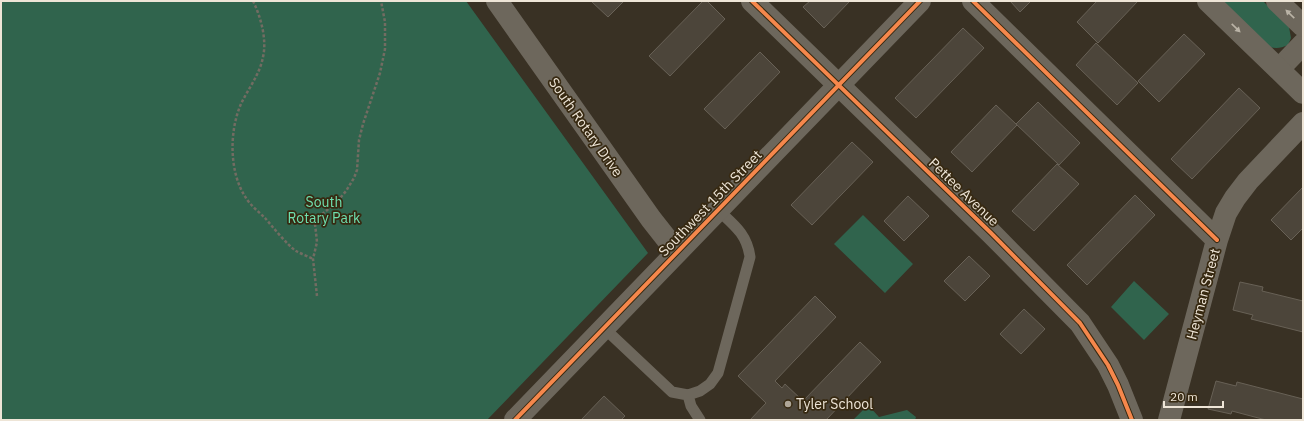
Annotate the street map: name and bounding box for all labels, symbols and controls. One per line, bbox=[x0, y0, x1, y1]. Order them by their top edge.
one-way arrow bbox=[1285, 9, 1295, 19]
one-way arrow bbox=[1231, 23, 1241, 33]
street label: South Rotary Drive bbox=[545, 74, 627, 180]
street label: Southwest 15th Street bbox=[654, 146, 766, 260]
street label: Pettee Avenue bbox=[925, 154, 1003, 230]
park label: South Rotary Park bbox=[288, 193, 361, 227]
street label: Heyman Street bbox=[1182, 246, 1224, 342]
scale bar bbox=[1164, 383, 1223, 409]
text: 20 m bbox=[1170, 389, 1198, 404]
place label: Tyler School bbox=[796, 395, 873, 413]
marker: Tyler School bbox=[783, 399, 793, 409]

